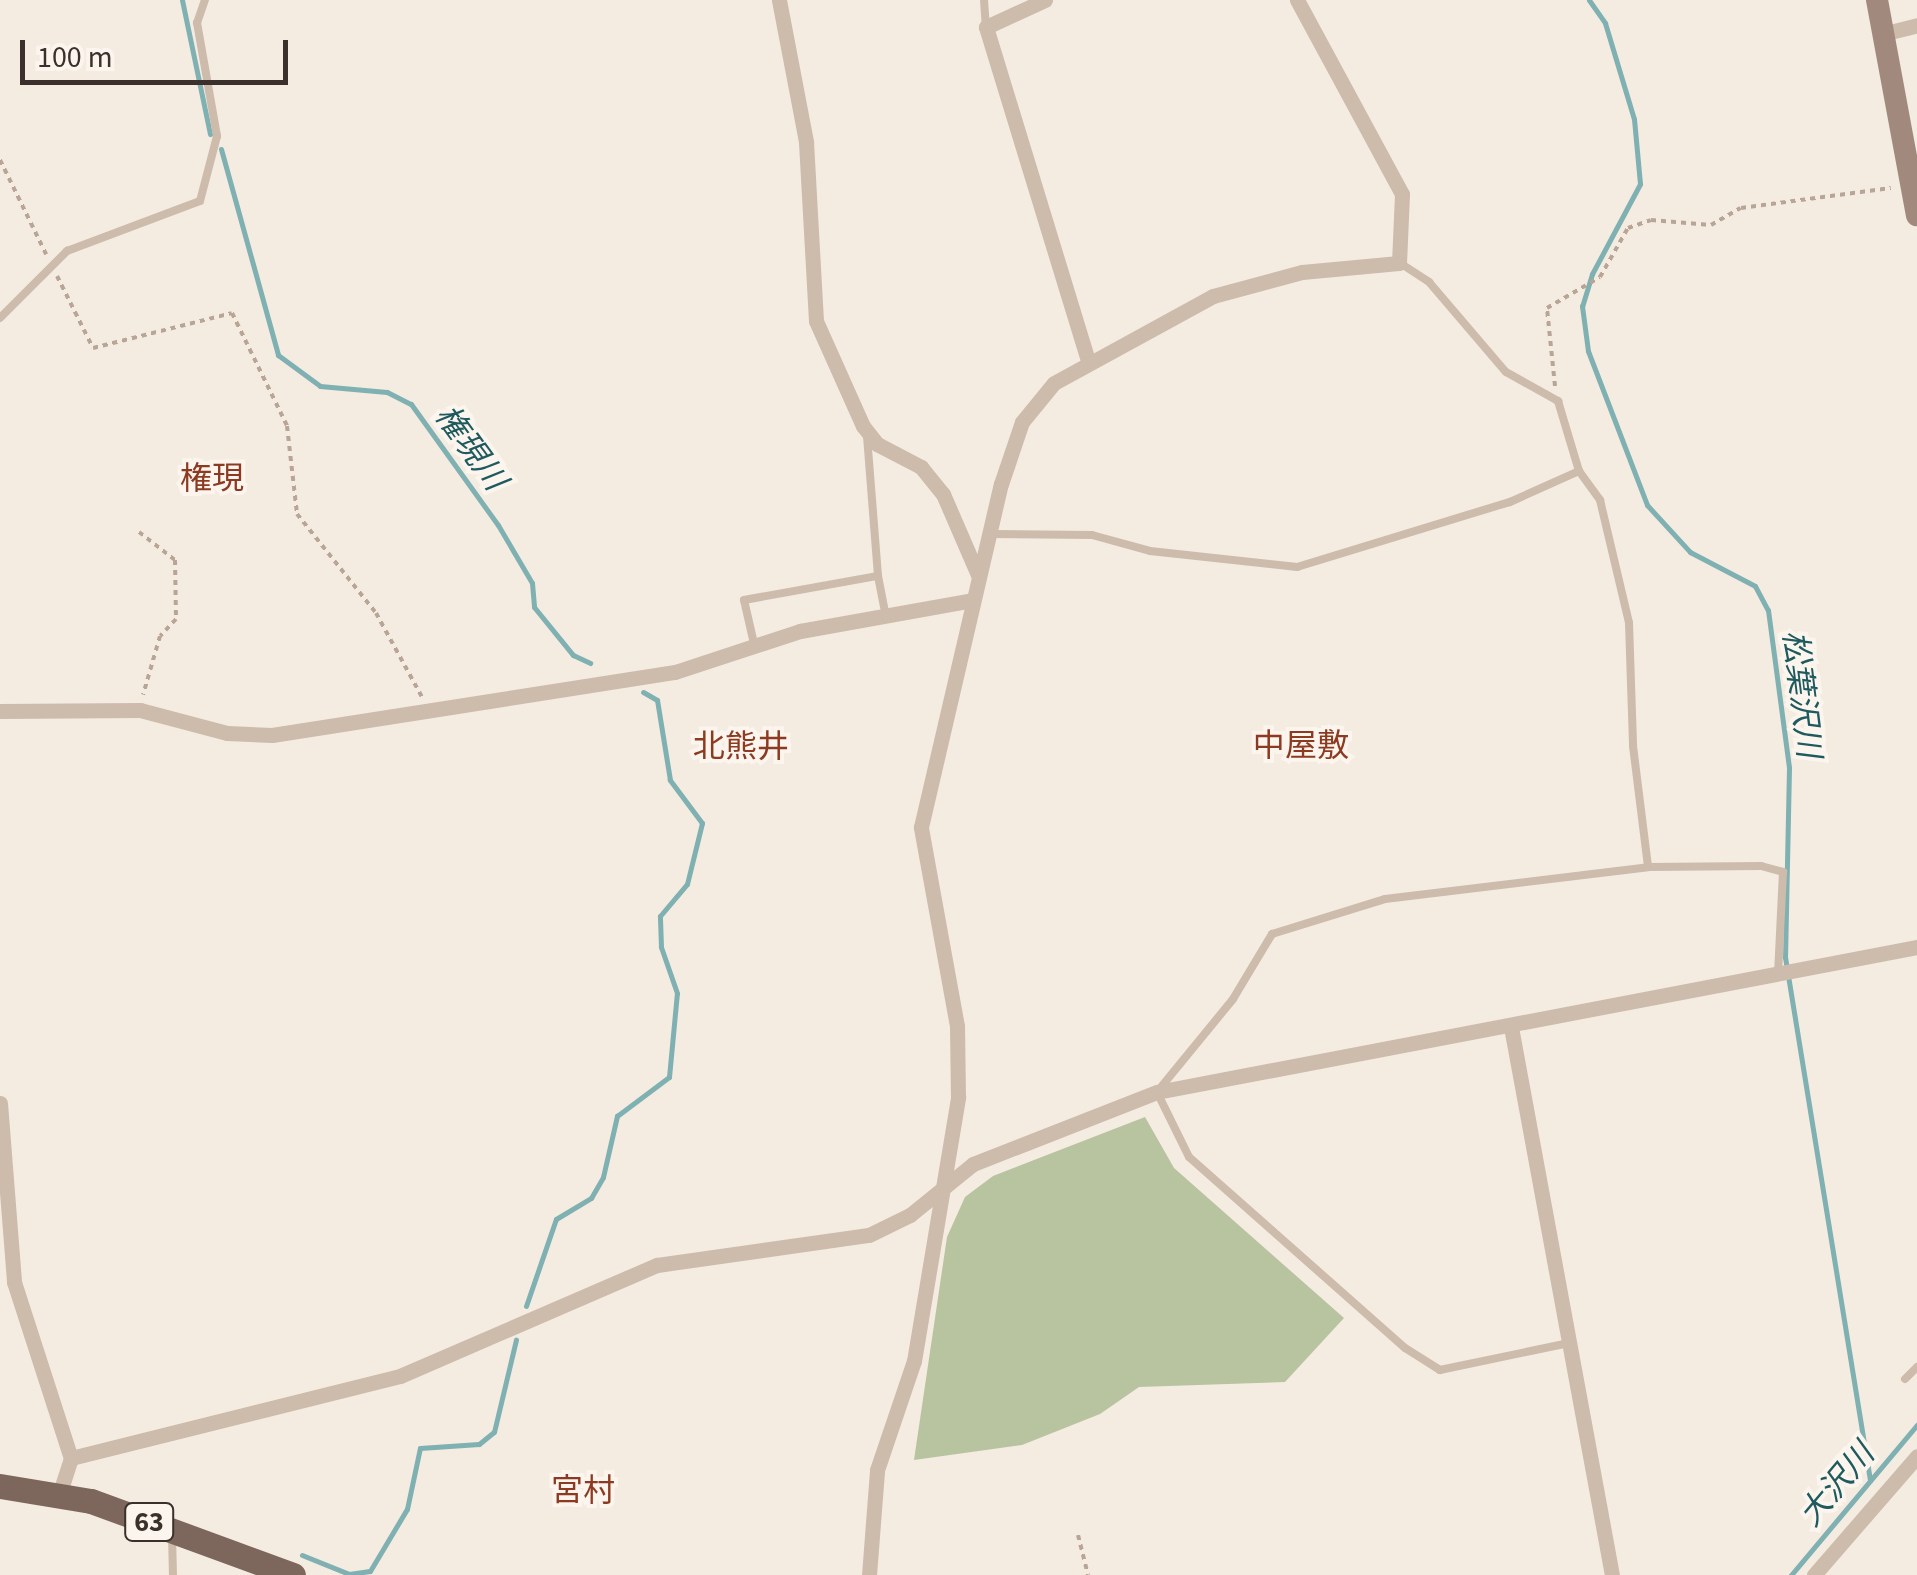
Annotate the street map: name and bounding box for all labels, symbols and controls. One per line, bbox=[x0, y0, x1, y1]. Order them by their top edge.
scale bar bbox=[25, 20, 292, 82]
text: 100 m bbox=[37, 36, 113, 79]
water label: 権現川 bbox=[426, 398, 514, 498]
district label: 権現 bbox=[180, 460, 244, 498]
water label: 松葉沢川 bbox=[1774, 628, 1828, 760]
district label: 中屋敷 bbox=[1253, 727, 1349, 765]
district label: 北熊井 bbox=[693, 728, 789, 766]
water label: 大沢川 bbox=[1791, 1436, 1883, 1534]
district label: 宮村 bbox=[551, 1472, 615, 1510]
road number: 63 bbox=[124, 1499, 174, 1545]

